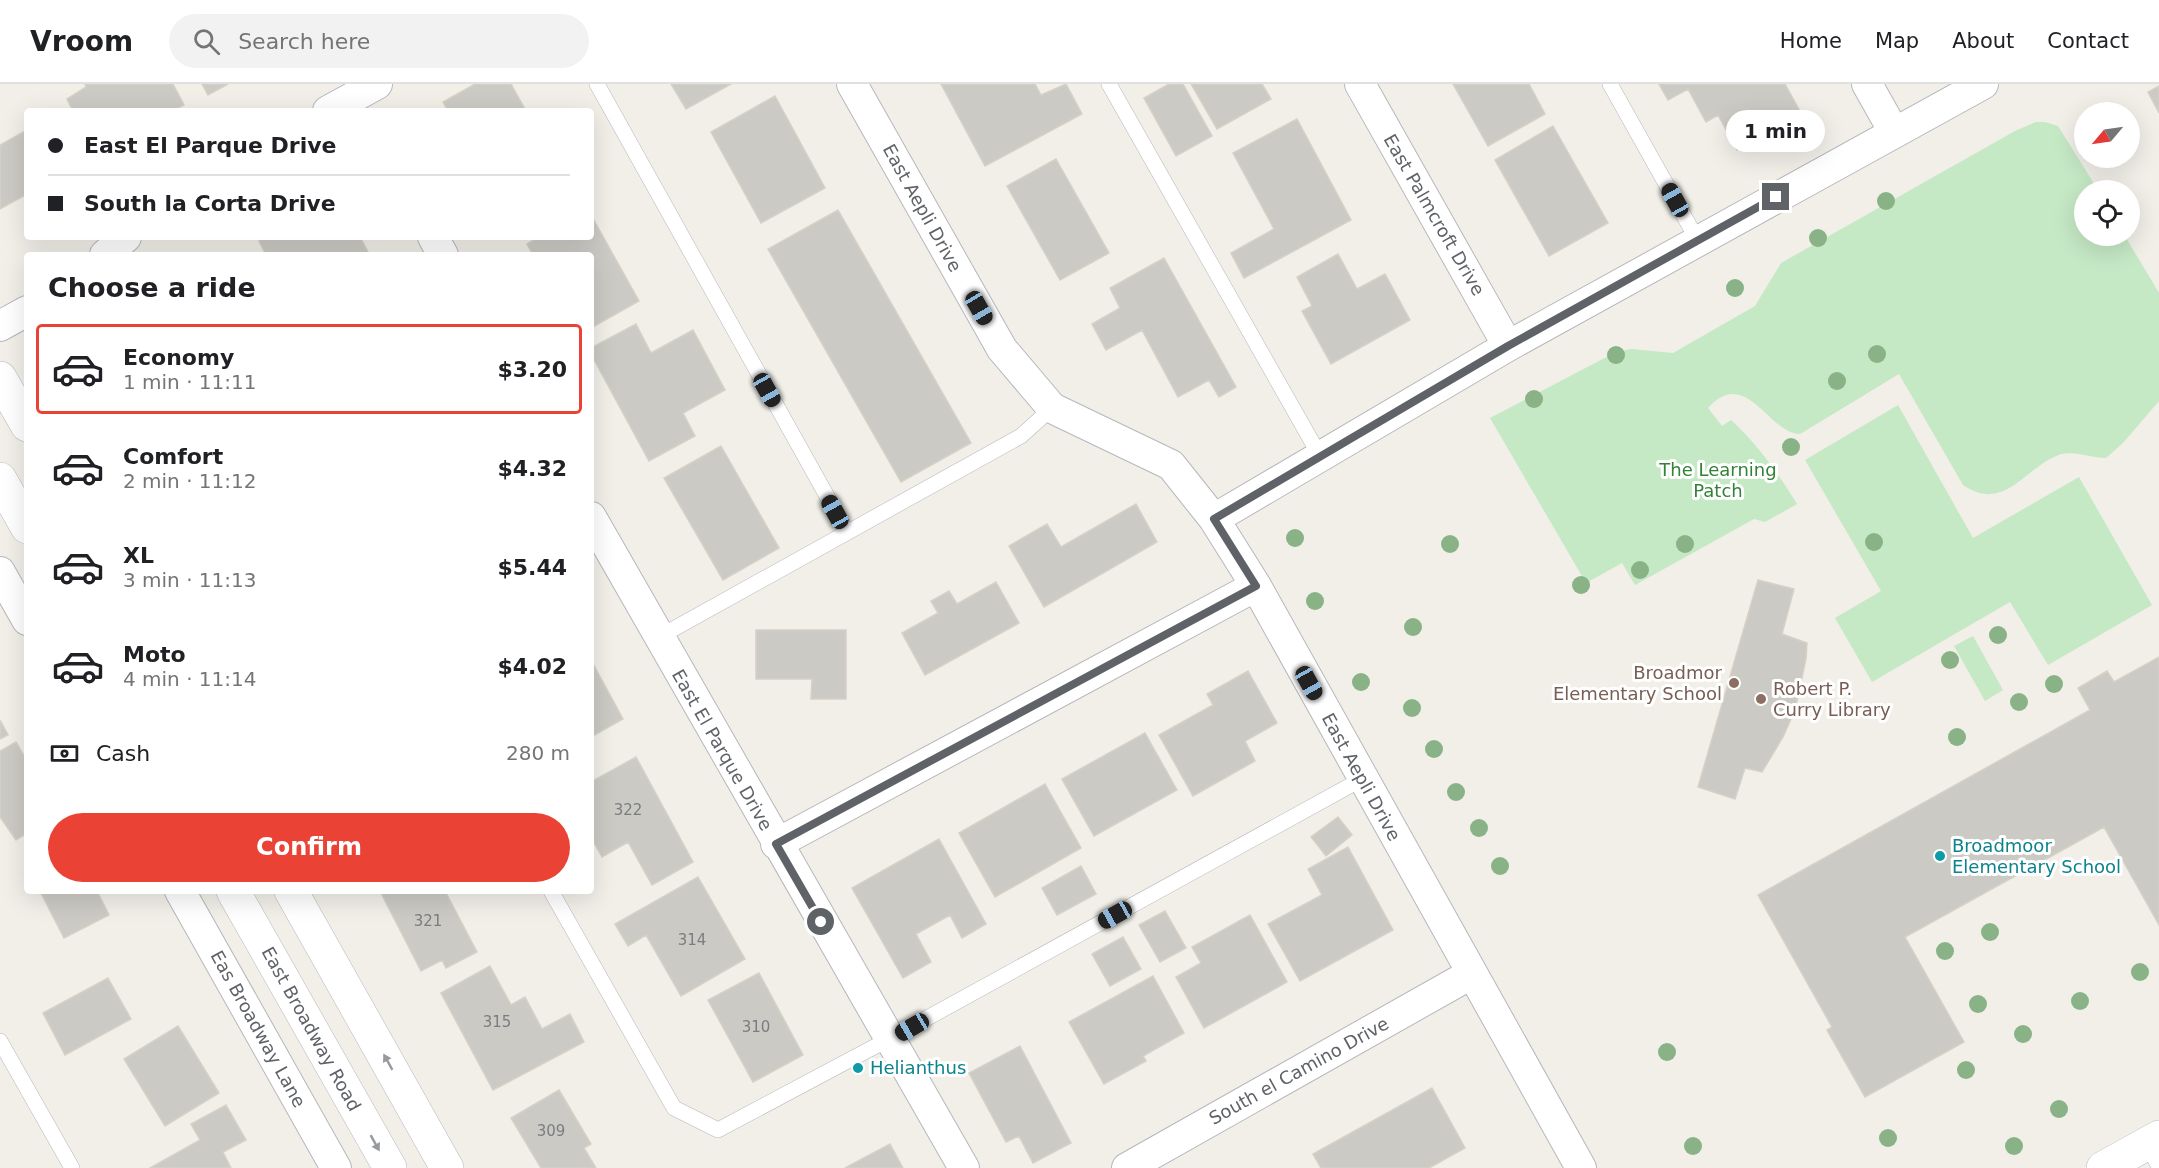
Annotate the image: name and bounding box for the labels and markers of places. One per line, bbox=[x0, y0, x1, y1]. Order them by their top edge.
place label: Broadmor Elementary School bbox=[1553, 662, 1723, 704]
marker: Broadmor Elementary School bbox=[1727, 676, 1741, 690]
place label: Robert P. Curry Library bbox=[1773, 678, 1891, 720]
marker: Robert P. Curry Library bbox=[1754, 692, 1768, 706]
place label: Broadmoor Elementary School bbox=[1952, 835, 2121, 877]
marker: Broadmoor Elementary School bbox=[1933, 849, 1947, 863]
place label: Helianthus bbox=[870, 1057, 966, 1078]
marker: Helianthus bbox=[851, 1061, 865, 1075]

